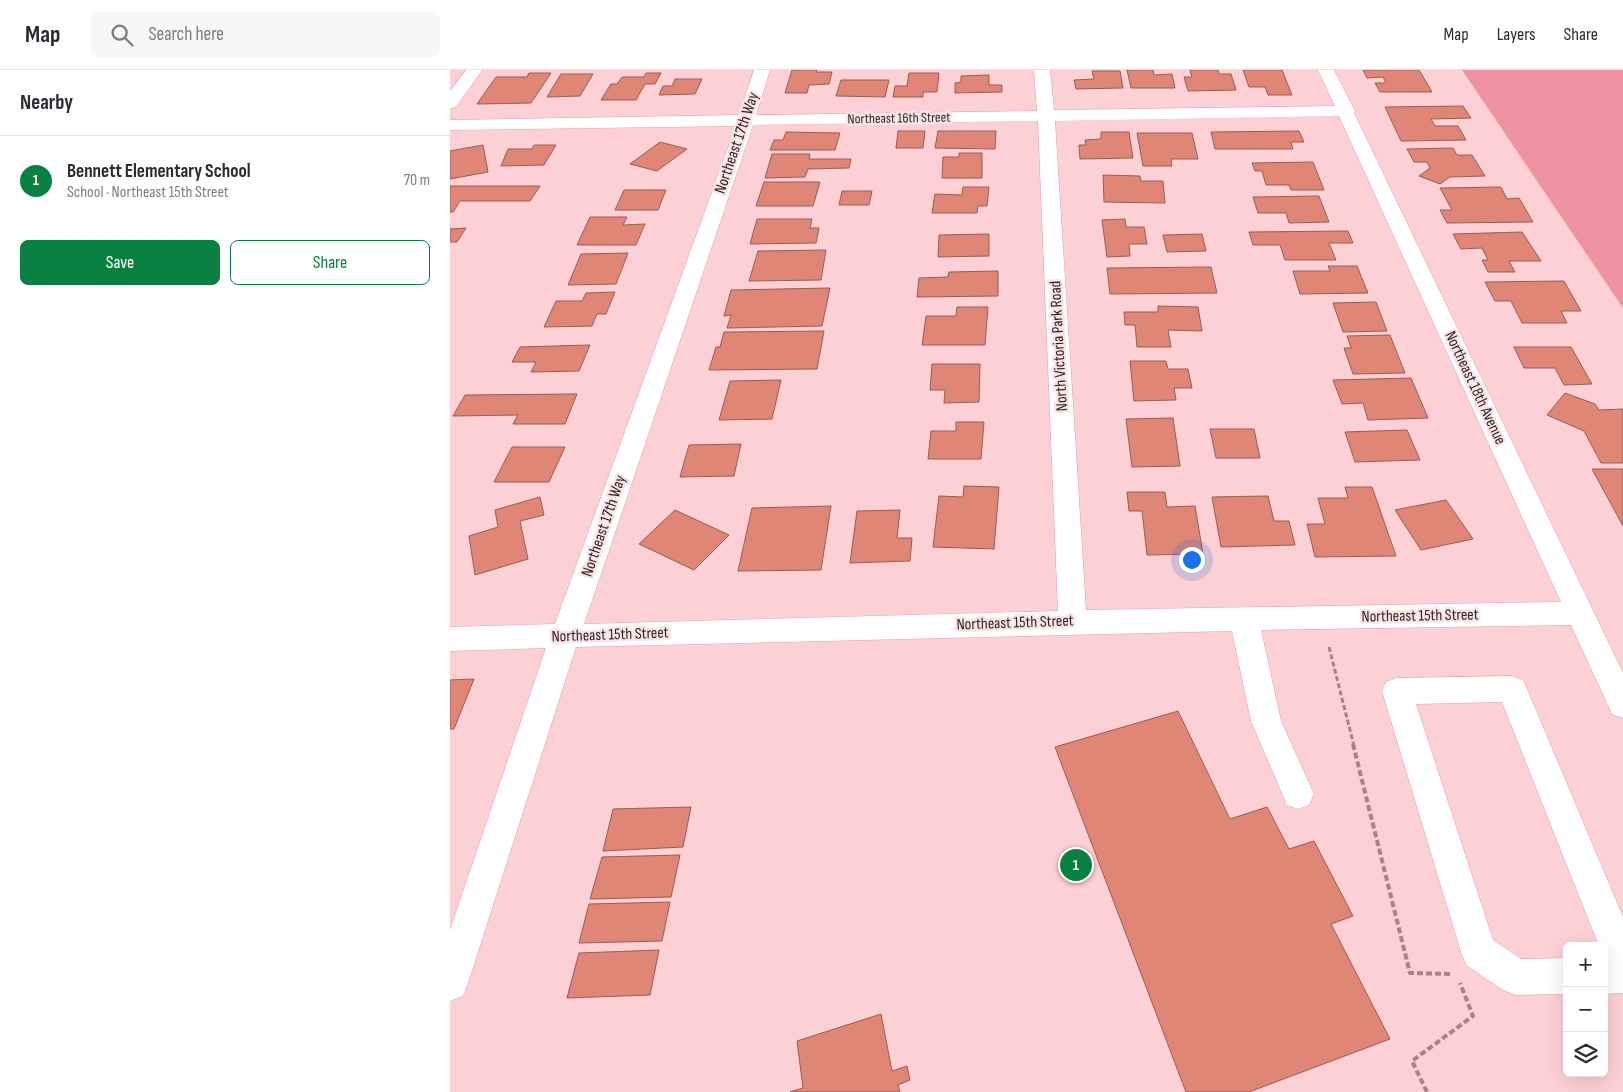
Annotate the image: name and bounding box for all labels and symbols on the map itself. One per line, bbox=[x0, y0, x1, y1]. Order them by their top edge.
street label: Northeast 17th Way bbox=[711, 90, 763, 196]
street label: Northeast 16th Street bbox=[847, 109, 951, 127]
street label: North Victoria Park Road bbox=[1046, 280, 1072, 412]
street label: Northeast 18th Avenue bbox=[1440, 328, 1510, 448]
street label: Northeast 17th Way bbox=[578, 473, 630, 579]
your location bbox=[1179, 547, 1205, 573]
street label: Northeast 15th Street bbox=[1361, 605, 1479, 627]
street label: Northeast 15th Street bbox=[956, 611, 1074, 635]
street label: Northeast 15th Street bbox=[551, 623, 669, 647]
pin: 1 bbox=[1060, 846, 1092, 884]

